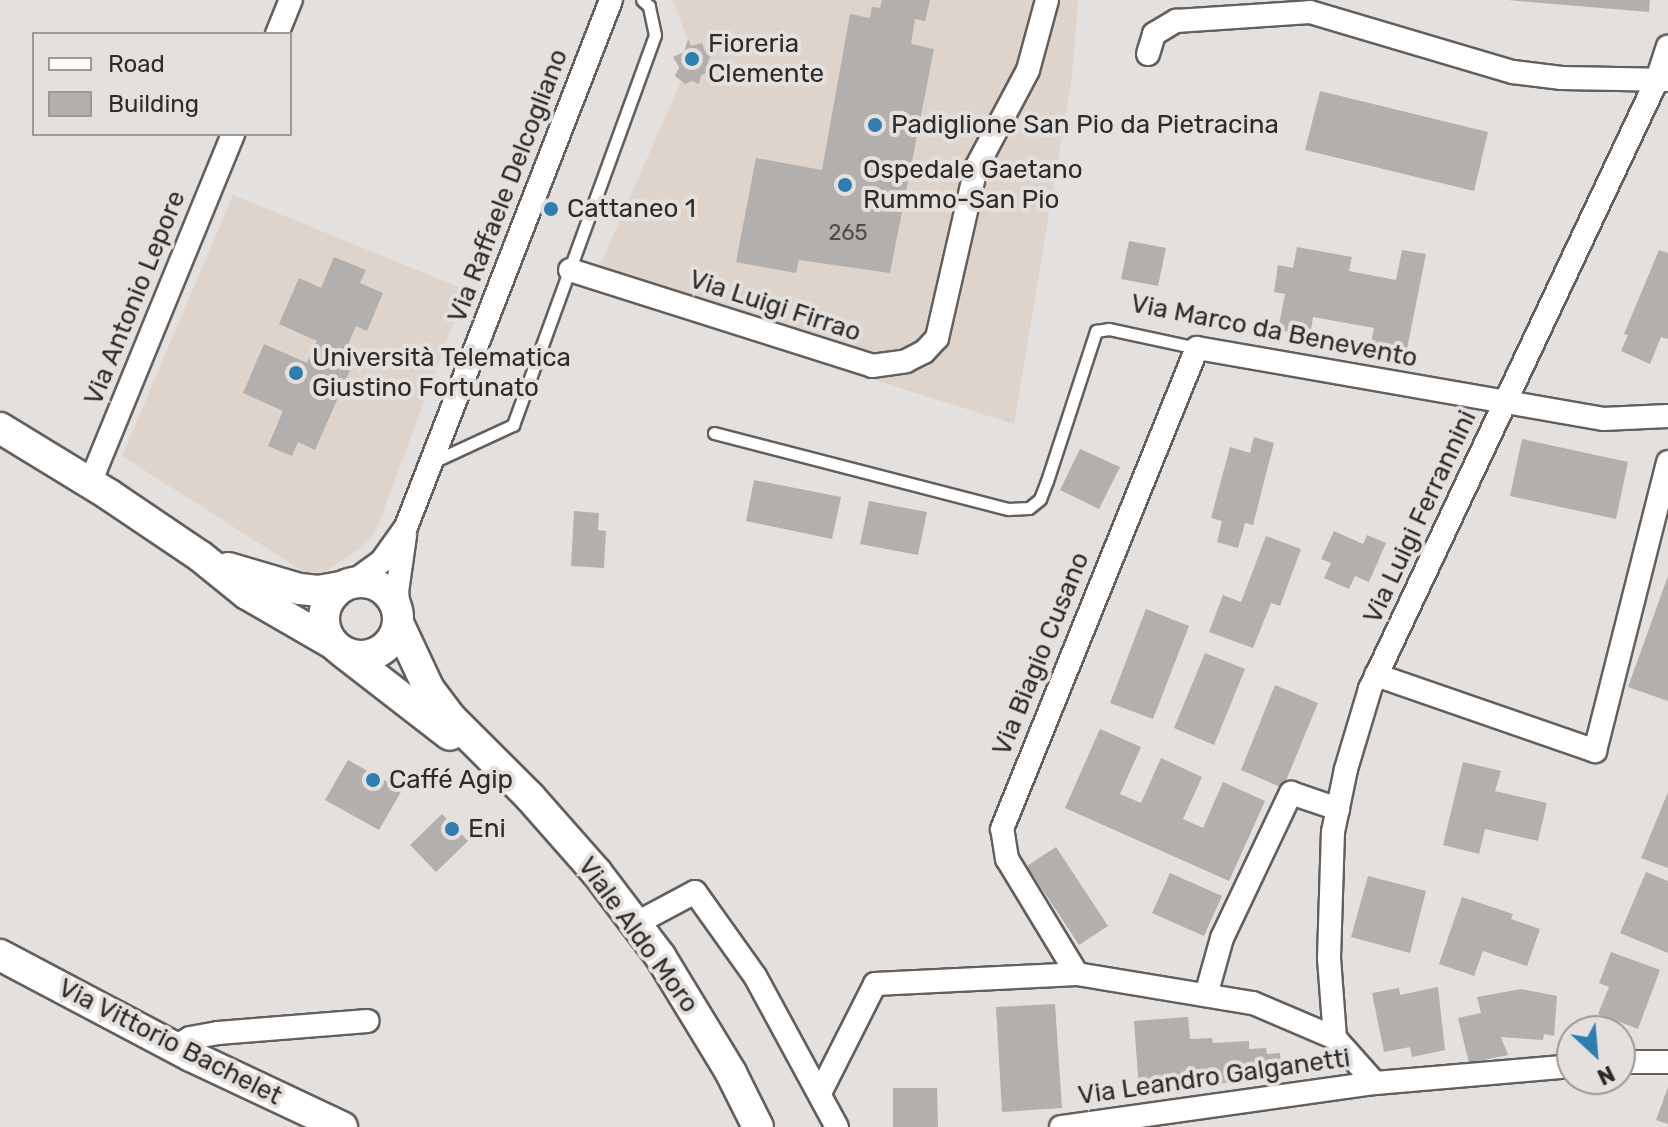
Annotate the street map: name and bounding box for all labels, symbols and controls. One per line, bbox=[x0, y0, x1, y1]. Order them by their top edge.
place label: Fioreria Clemente bbox=[708, 28, 824, 90]
legend bbox=[32, 32, 292, 136]
street label: Via Raffaele Delcogliano bbox=[441, 45, 575, 327]
text: Road bbox=[108, 50, 165, 78]
marker: Fioreria Clemente bbox=[683, 50, 701, 68]
text: Building bbox=[108, 90, 199, 118]
place label: Padiglione San Pio da Pietracina bbox=[891, 109, 1279, 141]
marker: Padiglione San Pio da Pietracina bbox=[866, 116, 884, 134]
place label: Ospedale Gaetano Rummo-San Pio bbox=[863, 154, 1083, 216]
marker: Ospedale Gaetano Rummo-San Pio bbox=[834, 174, 856, 196]
street label: Via Antonio Lepore bbox=[78, 186, 192, 410]
place label: Cattaneo 1 bbox=[567, 193, 696, 225]
marker: Cattaneo 1 bbox=[542, 200, 560, 218]
house number: 265 bbox=[828, 220, 868, 246]
street label: Via Luigi Firrao bbox=[685, 264, 865, 348]
street label: Via Marco da Benevento bbox=[1128, 288, 1420, 374]
place label: Università Telematica Giustino Fortunato bbox=[312, 342, 572, 404]
marker: Università Telematica Giustino Fortunato bbox=[287, 364, 305, 382]
street label: Via Luigi Ferrannini bbox=[1357, 405, 1483, 629]
street label: Via Biagio Cusano bbox=[986, 548, 1096, 760]
place label: Caffé Agip bbox=[389, 764, 514, 796]
marker: Caffé Agip bbox=[364, 771, 382, 789]
place label: Eni bbox=[468, 813, 506, 845]
marker: Eni bbox=[443, 820, 461, 838]
street label: Viale Aldo Moro bbox=[571, 851, 705, 1019]
street label: Via Vittorio Bachelet bbox=[53, 972, 287, 1112]
north arrow bbox=[1556, 1015, 1636, 1095]
street label: Via Leandro Galganetti bbox=[1076, 1042, 1352, 1112]
text: N bbox=[1593, 1060, 1619, 1091]

